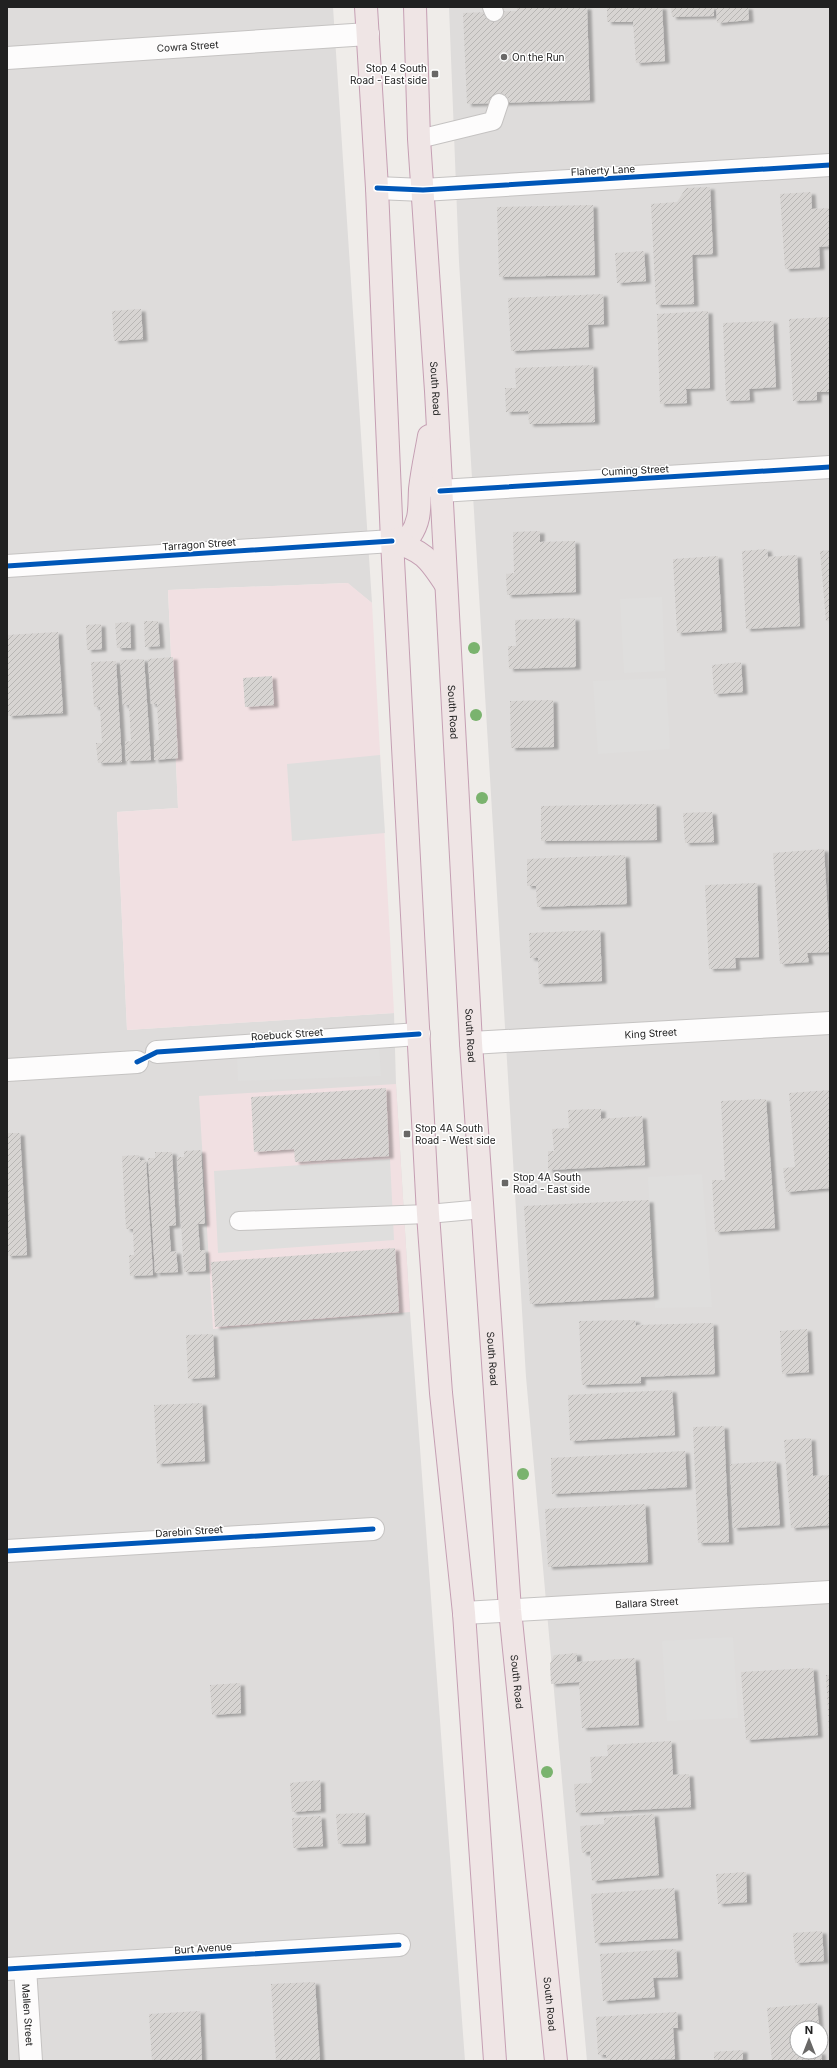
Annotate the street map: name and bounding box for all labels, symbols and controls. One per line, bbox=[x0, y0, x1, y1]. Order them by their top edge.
street label: Cowra Street bbox=[156, 38, 220, 54]
place label: On the Run bbox=[512, 51, 565, 63]
marker: On the Run bbox=[499, 52, 509, 62]
place label: Stop 4 South Road - East side bbox=[350, 62, 427, 86]
marker: Stop 4 South Road - East side bbox=[430, 69, 440, 79]
street label: Flaherty Lane bbox=[570, 162, 636, 178]
street label: South Road bbox=[428, 361, 443, 416]
street label: Cuming Street bbox=[601, 462, 670, 478]
street label: Tarragon Street bbox=[162, 535, 237, 553]
street label: South Road bbox=[446, 684, 461, 739]
street label: South Road bbox=[463, 1008, 478, 1063]
street label: Roebuck Street bbox=[250, 1025, 324, 1043]
street label: King Street bbox=[624, 1025, 678, 1040]
place label: Stop 4A South Road - West side bbox=[415, 1122, 496, 1146]
marker: Stop 4A South Road - West side bbox=[402, 1129, 412, 1139]
place label: Stop 4A South Road - East side bbox=[513, 1171, 590, 1195]
marker: Stop 4A South Road - East side bbox=[500, 1178, 510, 1188]
street label: South Road bbox=[485, 1331, 501, 1386]
street label: Darebin Street bbox=[155, 1523, 224, 1539]
street label: Ballara Street bbox=[615, 1595, 679, 1610]
street label: South Road bbox=[509, 1654, 526, 1709]
street label: Burt Avenue bbox=[174, 1940, 232, 1956]
street label: South Road bbox=[541, 1976, 559, 2032]
street label: Mallen Street bbox=[20, 1983, 36, 2047]
north arrow bbox=[789, 2020, 829, 2060]
text: N bbox=[805, 2023, 813, 2037]

